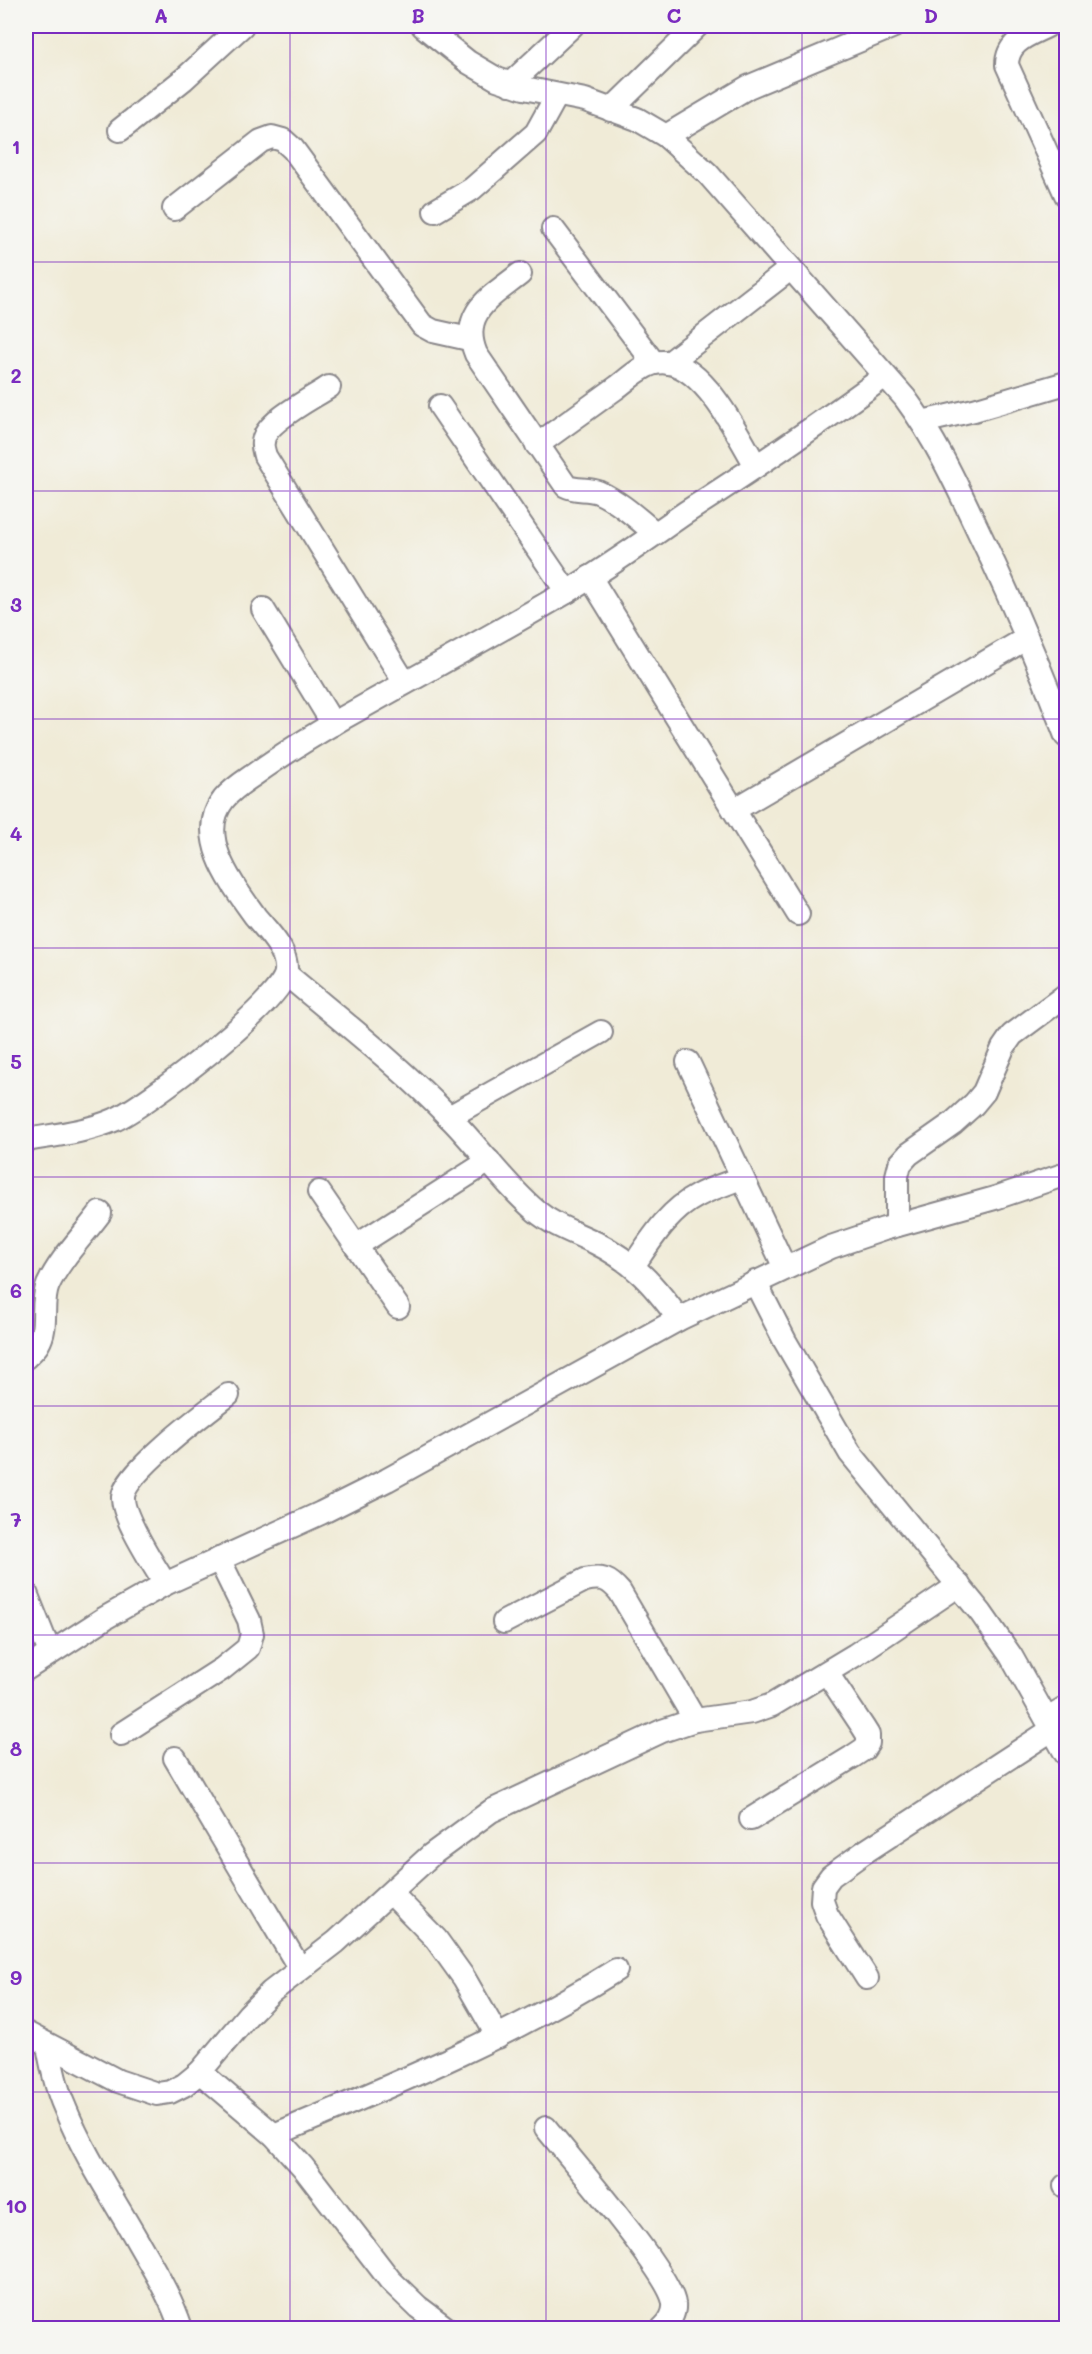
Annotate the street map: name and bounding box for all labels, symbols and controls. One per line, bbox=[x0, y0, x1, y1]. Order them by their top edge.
text: A bbox=[154, 2, 168, 28]
text: B bbox=[411, 2, 425, 28]
text: C bbox=[667, 2, 682, 28]
text: D bbox=[924, 2, 938, 28]
text: 1 bbox=[12, 133, 20, 159]
text: 2 bbox=[10, 362, 22, 388]
text: 3 bbox=[10, 591, 22, 617]
text: 4 bbox=[10, 820, 23, 846]
text: 5 bbox=[10, 1048, 22, 1074]
text: 6 bbox=[10, 1277, 22, 1303]
text: 7 bbox=[10, 1506, 22, 1532]
text: 8 bbox=[10, 1735, 22, 1761]
text: 9 bbox=[10, 1964, 22, 1990]
text: 10 bbox=[5, 2192, 27, 2218]

